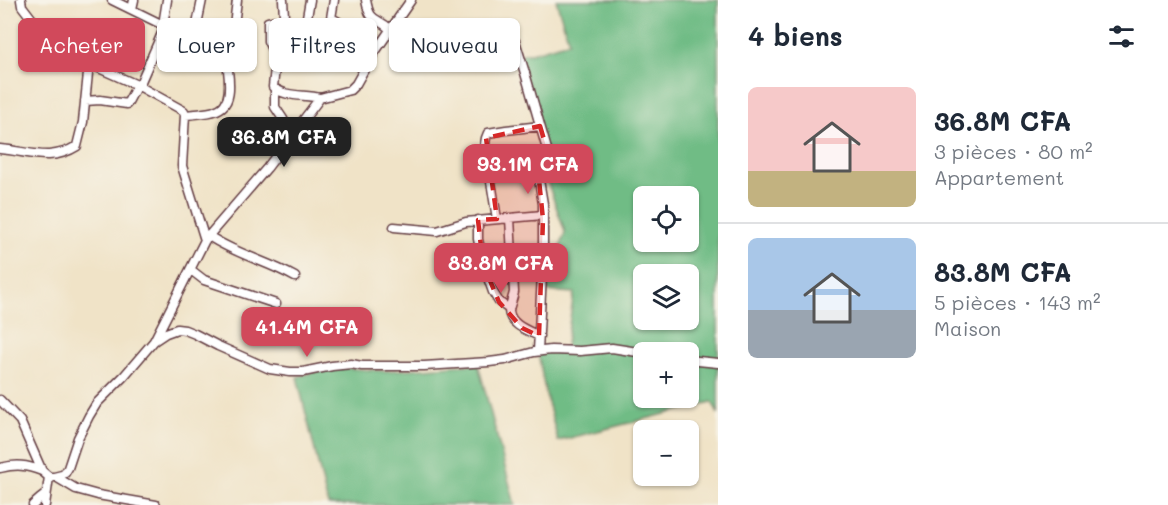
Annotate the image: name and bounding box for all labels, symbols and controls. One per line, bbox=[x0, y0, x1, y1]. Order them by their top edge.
chip: Acheter bbox=[18, 18, 145, 72]
chip: Louer bbox=[157, 18, 257, 72]
chip: Filtres bbox=[269, 18, 377, 72]
chip: Nouveau bbox=[389, 18, 520, 72]
text: 4 biens bbox=[748, 19, 843, 53]
icon: filters bbox=[1105, 20, 1138, 53]
text: 36.8M CFA bbox=[934, 104, 1071, 138]
icon: home bbox=[796, 111, 868, 183]
pin: 36.8M CFA bbox=[215, 117, 353, 168]
text: 36.8M CFA bbox=[231, 123, 337, 149]
text: 3 pièces · 80 m² bbox=[934, 138, 1093, 164]
pin: 93.1M CFA bbox=[459, 144, 597, 195]
text: 93.1M CFA bbox=[477, 150, 579, 176]
text: Appartement bbox=[934, 164, 1064, 190]
map controls bbox=[633, 186, 699, 486]
button: locate bbox=[633, 186, 699, 252]
pin: 83.8M CFA bbox=[432, 243, 570, 294]
text: 83.8M CFA bbox=[448, 249, 554, 275]
text: 83.8M CFA bbox=[934, 255, 1072, 289]
icon: home bbox=[796, 262, 868, 334]
button: layers bbox=[633, 264, 699, 330]
text: 5 pièces · 143 m² bbox=[934, 289, 1101, 315]
pin: 41.4M CFA bbox=[238, 307, 376, 358]
text: 41.4M CFA bbox=[255, 313, 359, 339]
text: Maison bbox=[934, 315, 1001, 341]
button: + bbox=[633, 342, 699, 408]
button: − bbox=[633, 420, 699, 486]

